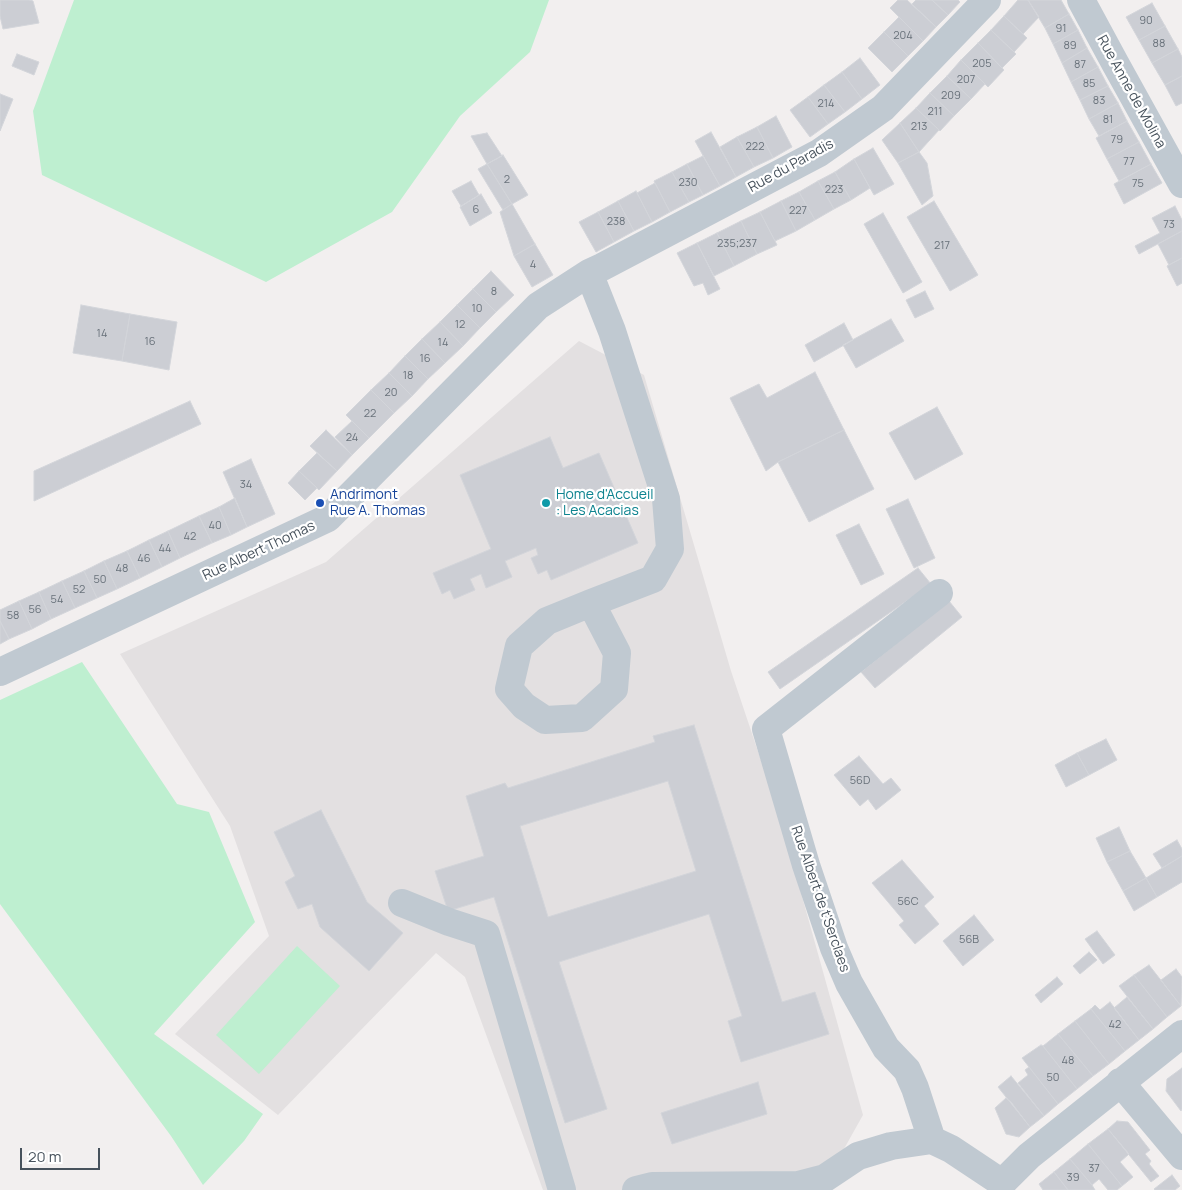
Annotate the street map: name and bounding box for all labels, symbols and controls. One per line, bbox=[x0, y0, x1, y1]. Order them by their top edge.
house number: 90 bbox=[1139, 14, 1153, 28]
house number: 91 bbox=[1055, 22, 1067, 36]
house number: 204 bbox=[893, 29, 913, 43]
street label: Rue Anne de Molina bbox=[1093, 33, 1169, 151]
house number: 88 bbox=[1153, 37, 1165, 51]
house number: 89 bbox=[1063, 39, 1077, 53]
house number: 205 bbox=[972, 57, 992, 71]
house number: 87 bbox=[1074, 58, 1086, 72]
house number: 207 bbox=[957, 73, 975, 87]
house number: 85 bbox=[1083, 77, 1095, 91]
house number: 209 bbox=[941, 89, 961, 103]
house number: 83 bbox=[1093, 94, 1105, 108]
house number: 214 bbox=[817, 97, 835, 111]
house number: 211 bbox=[928, 105, 942, 119]
house number: 81 bbox=[1103, 113, 1113, 127]
house number: 213 bbox=[911, 120, 927, 134]
house number: 79 bbox=[1111, 133, 1123, 147]
street label: Rue du Paradis bbox=[745, 136, 837, 196]
house number: 222 bbox=[746, 140, 764, 154]
house number: 77 bbox=[1123, 155, 1135, 169]
house number: 2 bbox=[504, 173, 510, 187]
house number: 230 bbox=[678, 176, 698, 190]
house number: 75 bbox=[1132, 177, 1144, 191]
house number: 223 bbox=[825, 183, 843, 197]
house number: 6 bbox=[473, 203, 479, 217]
house number: 227 bbox=[789, 204, 807, 218]
house number: 238 bbox=[607, 215, 625, 229]
house number: 73 bbox=[1163, 218, 1175, 232]
house number: 235;237 bbox=[717, 237, 757, 251]
house number: 217 bbox=[934, 239, 950, 253]
house number: 4 bbox=[530, 258, 536, 272]
house number: 8 bbox=[491, 285, 497, 299]
house number: 10 bbox=[472, 302, 482, 316]
house number: 12 bbox=[455, 318, 465, 332]
house number: 14 bbox=[97, 327, 107, 341]
house number: 16 bbox=[144, 335, 156, 349]
house number: 14 bbox=[438, 336, 448, 350]
house number: 16 bbox=[419, 352, 431, 366]
house number: 18 bbox=[403, 369, 413, 383]
house number: 20 bbox=[385, 386, 397, 400]
house number: 22 bbox=[364, 407, 376, 421]
house number: 24 bbox=[346, 431, 358, 445]
house number: 34 bbox=[240, 478, 252, 492]
place label: Andrimont Rue A. Thomas bbox=[330, 487, 425, 520]
place label: Home d'Accueil : Les Acacias bbox=[556, 487, 653, 520]
marker: Andrimont Rue A. Thomas bbox=[314, 497, 326, 509]
marker: Home d'Accueil : Les Acacias bbox=[540, 497, 552, 509]
street label: Rue Albert Thomas bbox=[200, 518, 318, 584]
house number: 40 bbox=[208, 519, 222, 533]
house number: 42 bbox=[184, 530, 196, 544]
house number: 44 bbox=[158, 542, 172, 556]
house number: 46 bbox=[137, 552, 151, 566]
house number: 48 bbox=[116, 562, 128, 576]
house number: 50 bbox=[93, 573, 107, 587]
house number: 52 bbox=[73, 583, 85, 597]
house number: 54 bbox=[51, 593, 63, 607]
house number: 56 bbox=[28, 603, 42, 617]
house number: 58 bbox=[7, 609, 19, 623]
house number: 56D bbox=[850, 774, 870, 788]
street label: Rue Albert de t'Serclaes bbox=[787, 824, 853, 974]
house number: 56C bbox=[897, 895, 919, 909]
house number: 56B bbox=[959, 933, 979, 947]
house number: 42 bbox=[1109, 1018, 1121, 1032]
house number: 48 bbox=[1062, 1054, 1074, 1068]
house number: 50 bbox=[1046, 1071, 1060, 1085]
scale bar bbox=[22, 1138, 102, 1170]
text: 20 m bbox=[28, 1146, 61, 1167]
house number: 37 bbox=[1088, 1162, 1100, 1176]
house number: 39 bbox=[1067, 1171, 1079, 1185]

